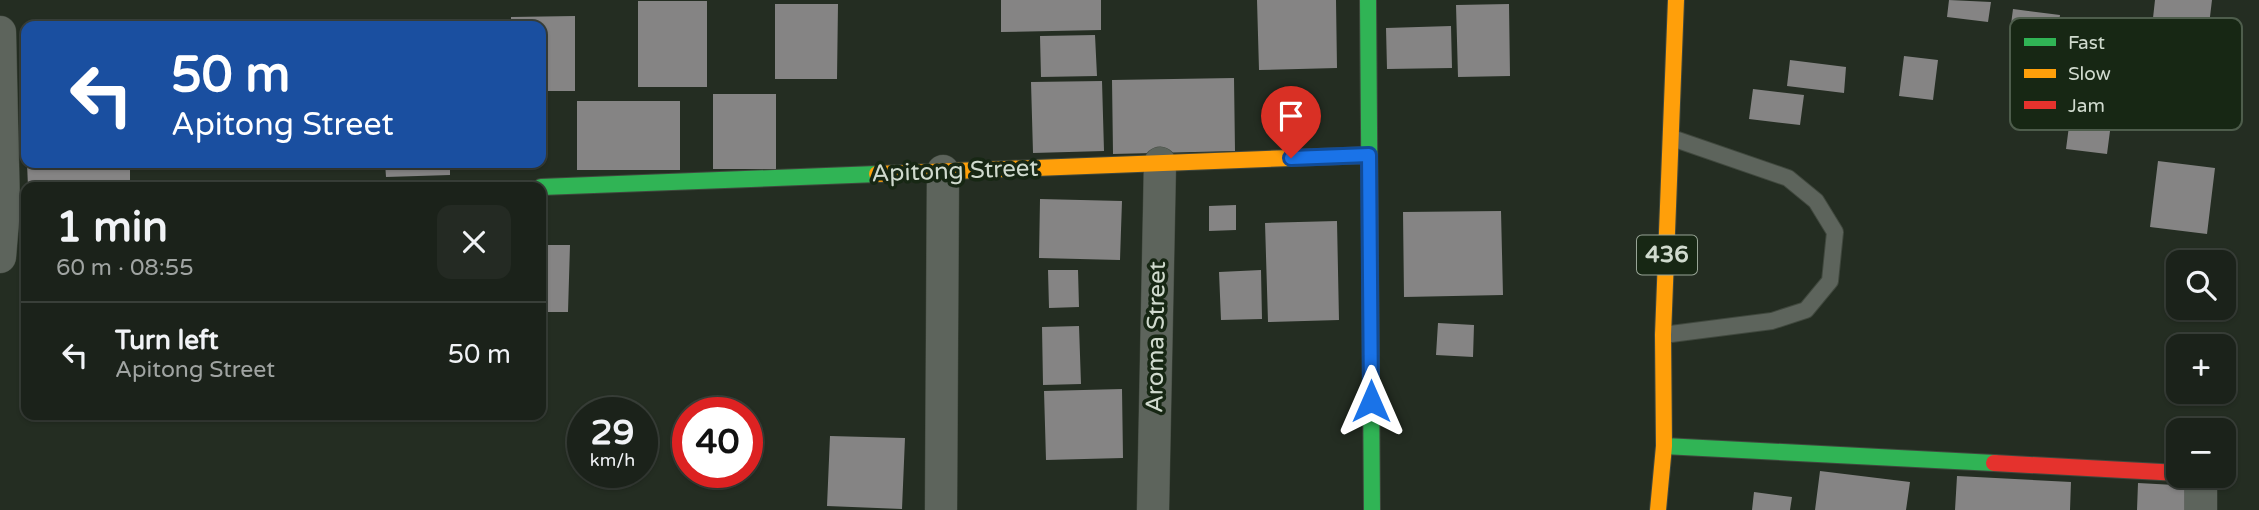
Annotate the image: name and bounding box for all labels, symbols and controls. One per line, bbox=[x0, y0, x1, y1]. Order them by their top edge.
legend bbox=[2010, 18, 2242, 130]
text: Fast bbox=[2068, 32, 2105, 54]
text: 50 m bbox=[171, 46, 290, 105]
icon: left bbox=[56, 49, 147, 140]
text: Slow bbox=[2068, 63, 2111, 85]
pin bbox=[1261, 86, 1321, 158]
text: Jam bbox=[2068, 95, 2105, 117]
icon: arrive bbox=[1272, 97, 1310, 135]
text: Apitong Street bbox=[171, 106, 394, 144]
street label: Apitong Street bbox=[871, 154, 1039, 188]
text: 1 min bbox=[56, 202, 168, 253]
button: close bbox=[437, 205, 511, 279]
road number: 436 bbox=[1637, 236, 1697, 274]
map controls bbox=[2166, 250, 2236, 488]
button: search bbox=[2166, 250, 2236, 320]
text: 60 m · 08:55 bbox=[56, 254, 194, 282]
street label: Aroma Street bbox=[1140, 261, 1172, 413]
text: Turn left bbox=[115, 325, 218, 356]
button: + bbox=[2166, 334, 2236, 404]
icon: left bbox=[56, 336, 94, 374]
text: 50 m bbox=[448, 339, 511, 370]
text: Apitong Street bbox=[115, 356, 275, 384]
position arrow bbox=[1334, 364, 1408, 438]
speed limit sign: 40 bbox=[672, 397, 763, 488]
text: 29 bbox=[591, 412, 634, 454]
button: − bbox=[2166, 418, 2236, 488]
text: km/h bbox=[590, 449, 635, 471]

